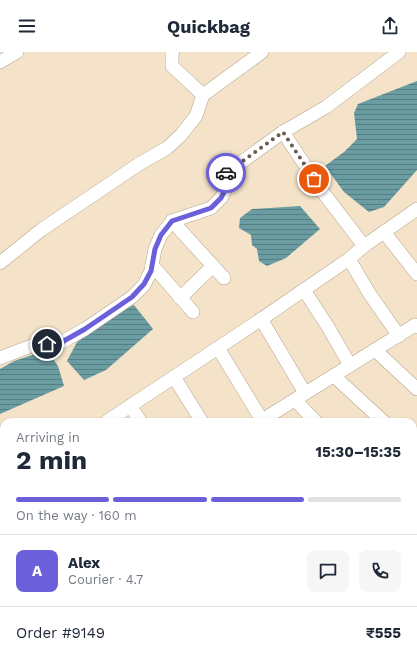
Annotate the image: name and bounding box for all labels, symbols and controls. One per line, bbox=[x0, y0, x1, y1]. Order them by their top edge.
icon: menu bbox=[16, 15, 38, 37]
icon: share bbox=[379, 15, 401, 37]
text: Quickbag bbox=[167, 16, 250, 37]
courier bbox=[206, 153, 246, 193]
icon: car bbox=[215, 162, 237, 184]
pin bbox=[297, 162, 331, 196]
icon: bag bbox=[303, 168, 325, 190]
pin bbox=[30, 327, 64, 361]
icon: home bbox=[36, 333, 58, 355]
text: Arriving in bbox=[16, 430, 80, 445]
text: 15:30–15:35 bbox=[316, 443, 401, 461]
text: 2 min bbox=[16, 445, 87, 475]
text: On the way · 160 m bbox=[16, 508, 137, 523]
button: chat bbox=[307, 550, 349, 592]
button: phone bbox=[359, 550, 401, 592]
text: Alex bbox=[68, 554, 100, 572]
text: A bbox=[32, 562, 42, 580]
text: Courier · 4.7 bbox=[68, 572, 143, 587]
text: Order #9149 bbox=[16, 624, 105, 642]
text: ₹555 bbox=[366, 624, 401, 642]

